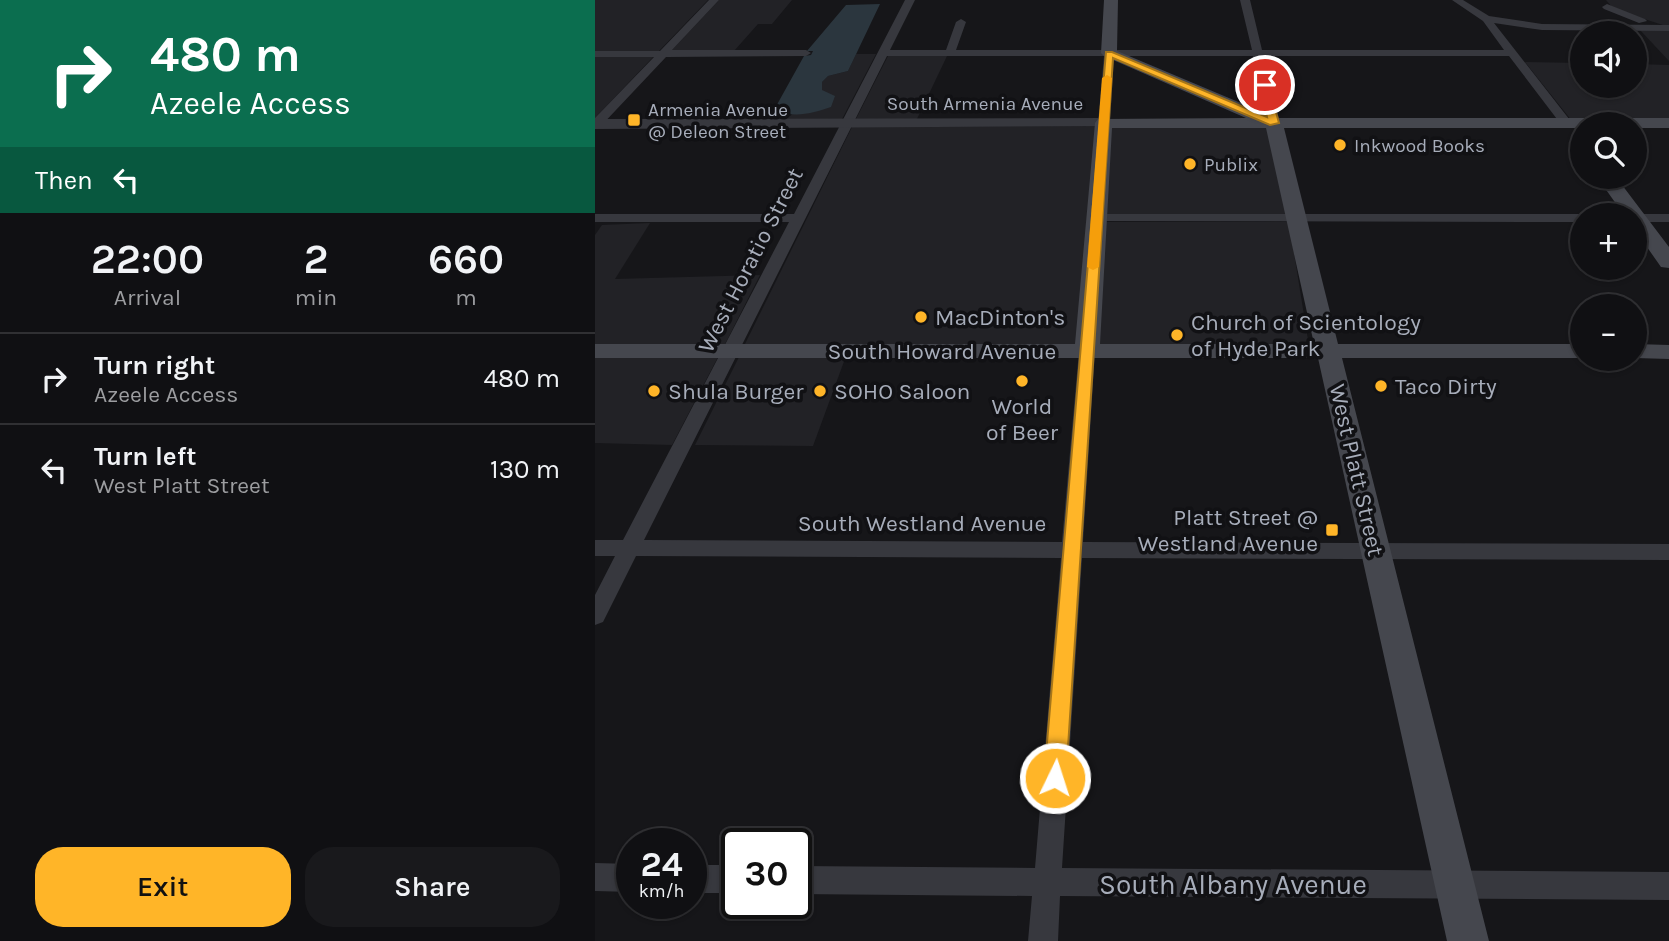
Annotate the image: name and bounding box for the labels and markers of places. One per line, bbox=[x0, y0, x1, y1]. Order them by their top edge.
pin bbox=[1235, 55, 1295, 115]
place label: Armenia Avenue @ Deleon Street bbox=[648, 99, 788, 143]
marker: Armenia Avenue @ Deleon Street bbox=[626, 112, 642, 128]
place label: Inkwood Books bbox=[1354, 135, 1485, 157]
marker: Inkwood Books bbox=[1332, 137, 1348, 153]
place label: Publix bbox=[1204, 154, 1258, 176]
marker: Publix bbox=[1182, 156, 1198, 172]
place label: MacDinton's bbox=[935, 304, 1065, 331]
marker: MacDinton's bbox=[913, 309, 929, 325]
place label: Church of Scientology of Hyde Park bbox=[1191, 309, 1421, 362]
marker: Church of Scientology of Hyde Park bbox=[1169, 327, 1185, 343]
marker: World of Beer bbox=[1014, 373, 1030, 389]
place label: Taco Dirty bbox=[1395, 373, 1497, 400]
place label: Shula Burger bbox=[668, 378, 804, 405]
place label: SOHO Saloon bbox=[834, 378, 970, 405]
marker: Taco Dirty bbox=[1373, 378, 1389, 394]
marker: Shula Burger bbox=[646, 383, 662, 399]
marker: SOHO Saloon bbox=[812, 383, 828, 399]
place label: World of Beer bbox=[986, 393, 1059, 446]
place label: Platt Street @ Westland Avenue bbox=[1138, 504, 1318, 557]
marker: Platt Street @ Westland Avenue bbox=[1324, 522, 1340, 538]

